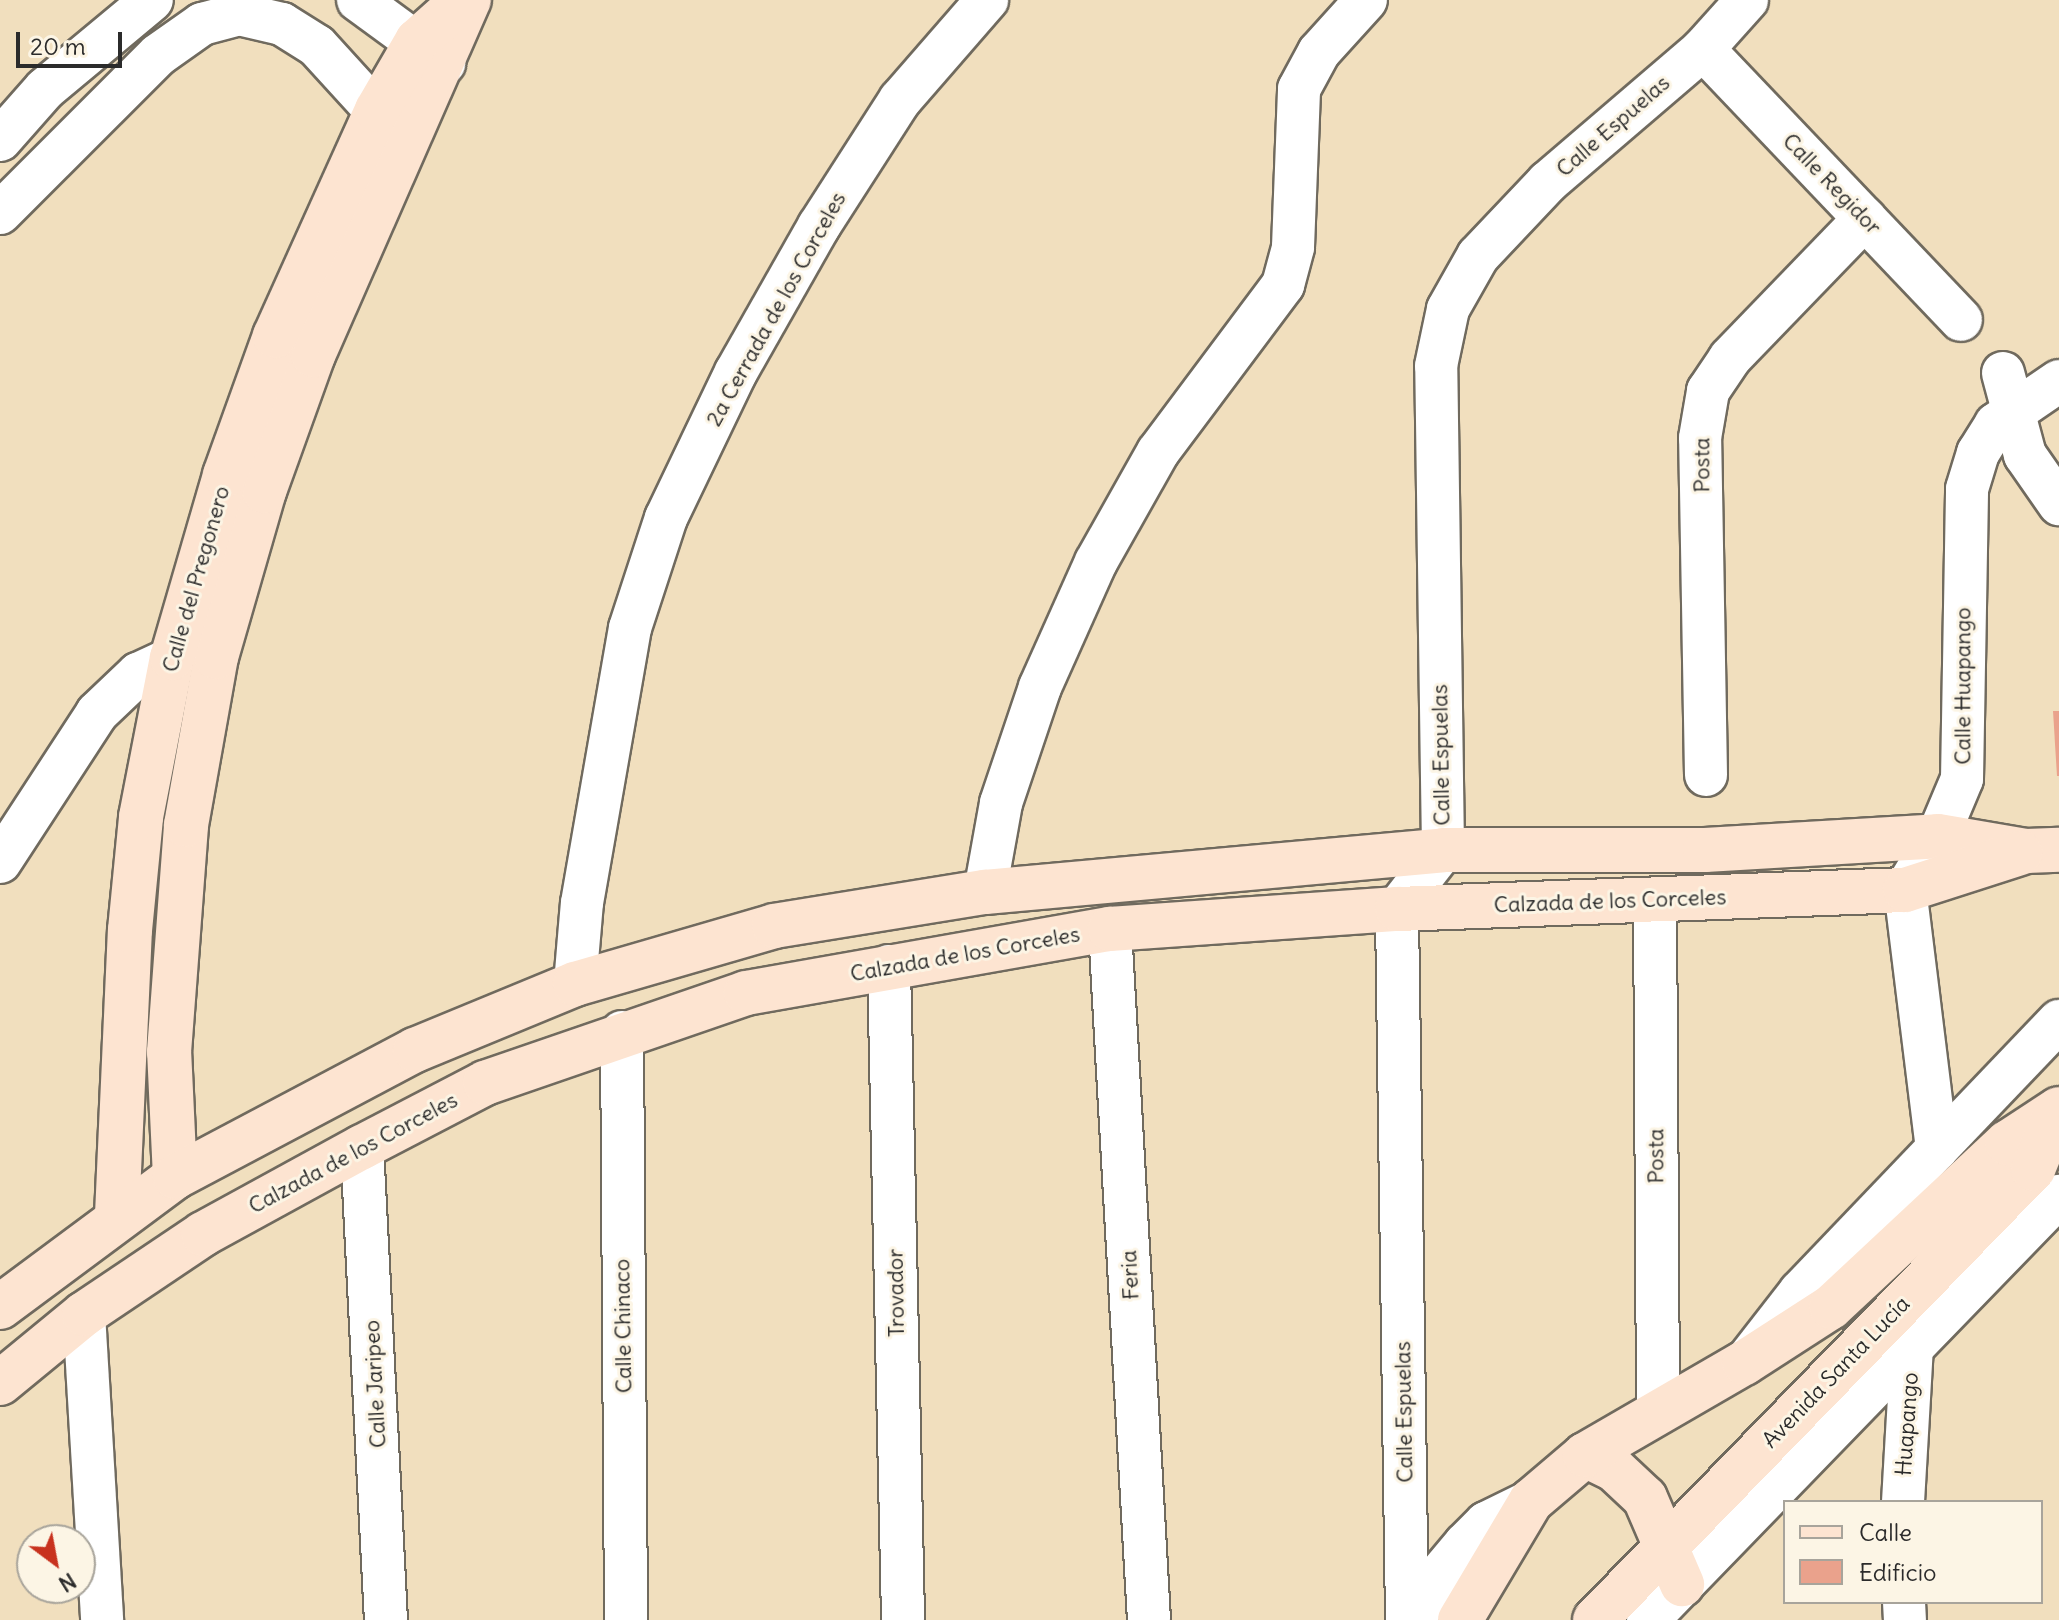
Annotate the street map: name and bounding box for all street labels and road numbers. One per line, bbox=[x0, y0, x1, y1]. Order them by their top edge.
street label: Calle Espuelas bbox=[1551, 70, 1675, 182]
street label: Calle Regidor bbox=[1777, 128, 1887, 240]
street label: 2a Cerrada de los Corceles bbox=[700, 187, 852, 431]
street label: Posta bbox=[1689, 437, 1715, 493]
street label: Calle del Pregonero bbox=[157, 483, 235, 675]
street label: Calle Huapango bbox=[1950, 607, 1976, 765]
street label: Calle Espuelas bbox=[1427, 684, 1455, 826]
street label: Calzada de los Corceles bbox=[1493, 884, 1727, 918]
street label: Calzada de los Corceles bbox=[848, 921, 1082, 987]
street label: Calzada de los Corceles bbox=[244, 1087, 462, 1219]
street label: Posta bbox=[1643, 1128, 1669, 1184]
street label: Trovador bbox=[882, 1249, 910, 1337]
street label: Feria bbox=[1116, 1250, 1144, 1300]
street label: Calle Chinaco bbox=[609, 1259, 637, 1393]
street label: Avenida Santa Lucía bbox=[1757, 1291, 1915, 1453]
street label: Calle Jaripeo bbox=[358, 1319, 392, 1449]
street label: Calle Espuelas bbox=[1390, 1341, 1418, 1483]
street label: Huapango bbox=[1890, 1371, 1924, 1477]

